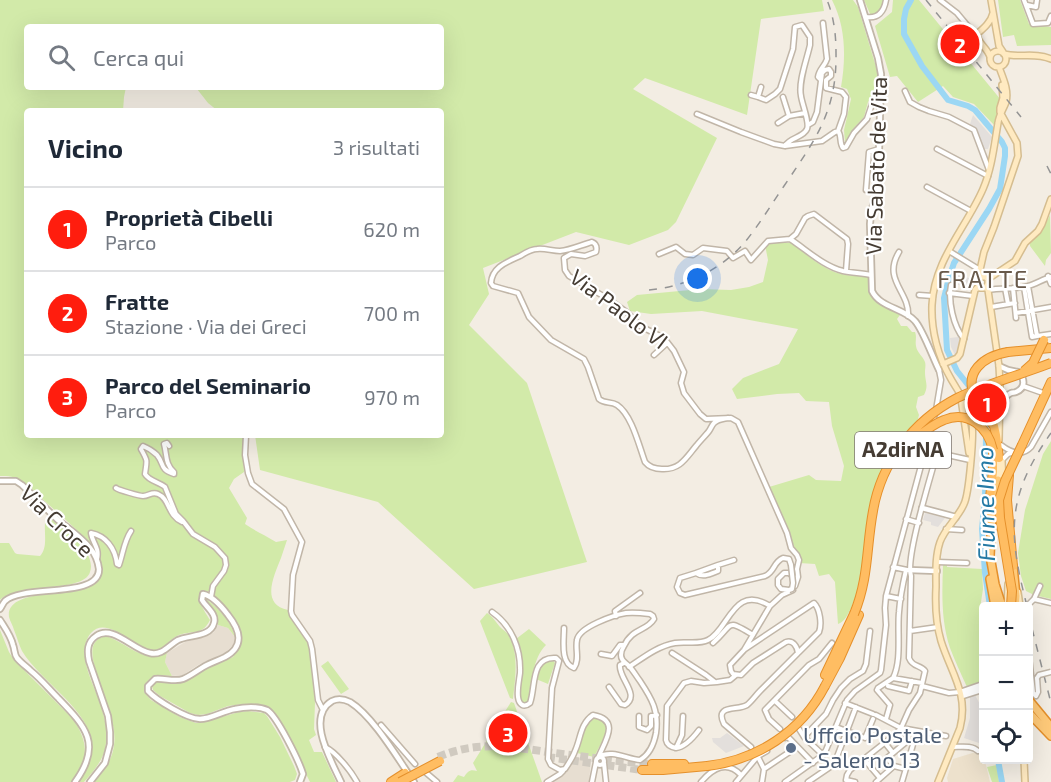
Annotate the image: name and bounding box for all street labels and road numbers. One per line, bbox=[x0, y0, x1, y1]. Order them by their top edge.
street label: Via Sabato de Vita bbox=[859, 76, 891, 256]
street label: Via Paolo VI bbox=[566, 263, 674, 353]
road number: A2dirNA bbox=[855, 432, 951, 468]
street label: Via Croce bbox=[16, 479, 100, 562]

